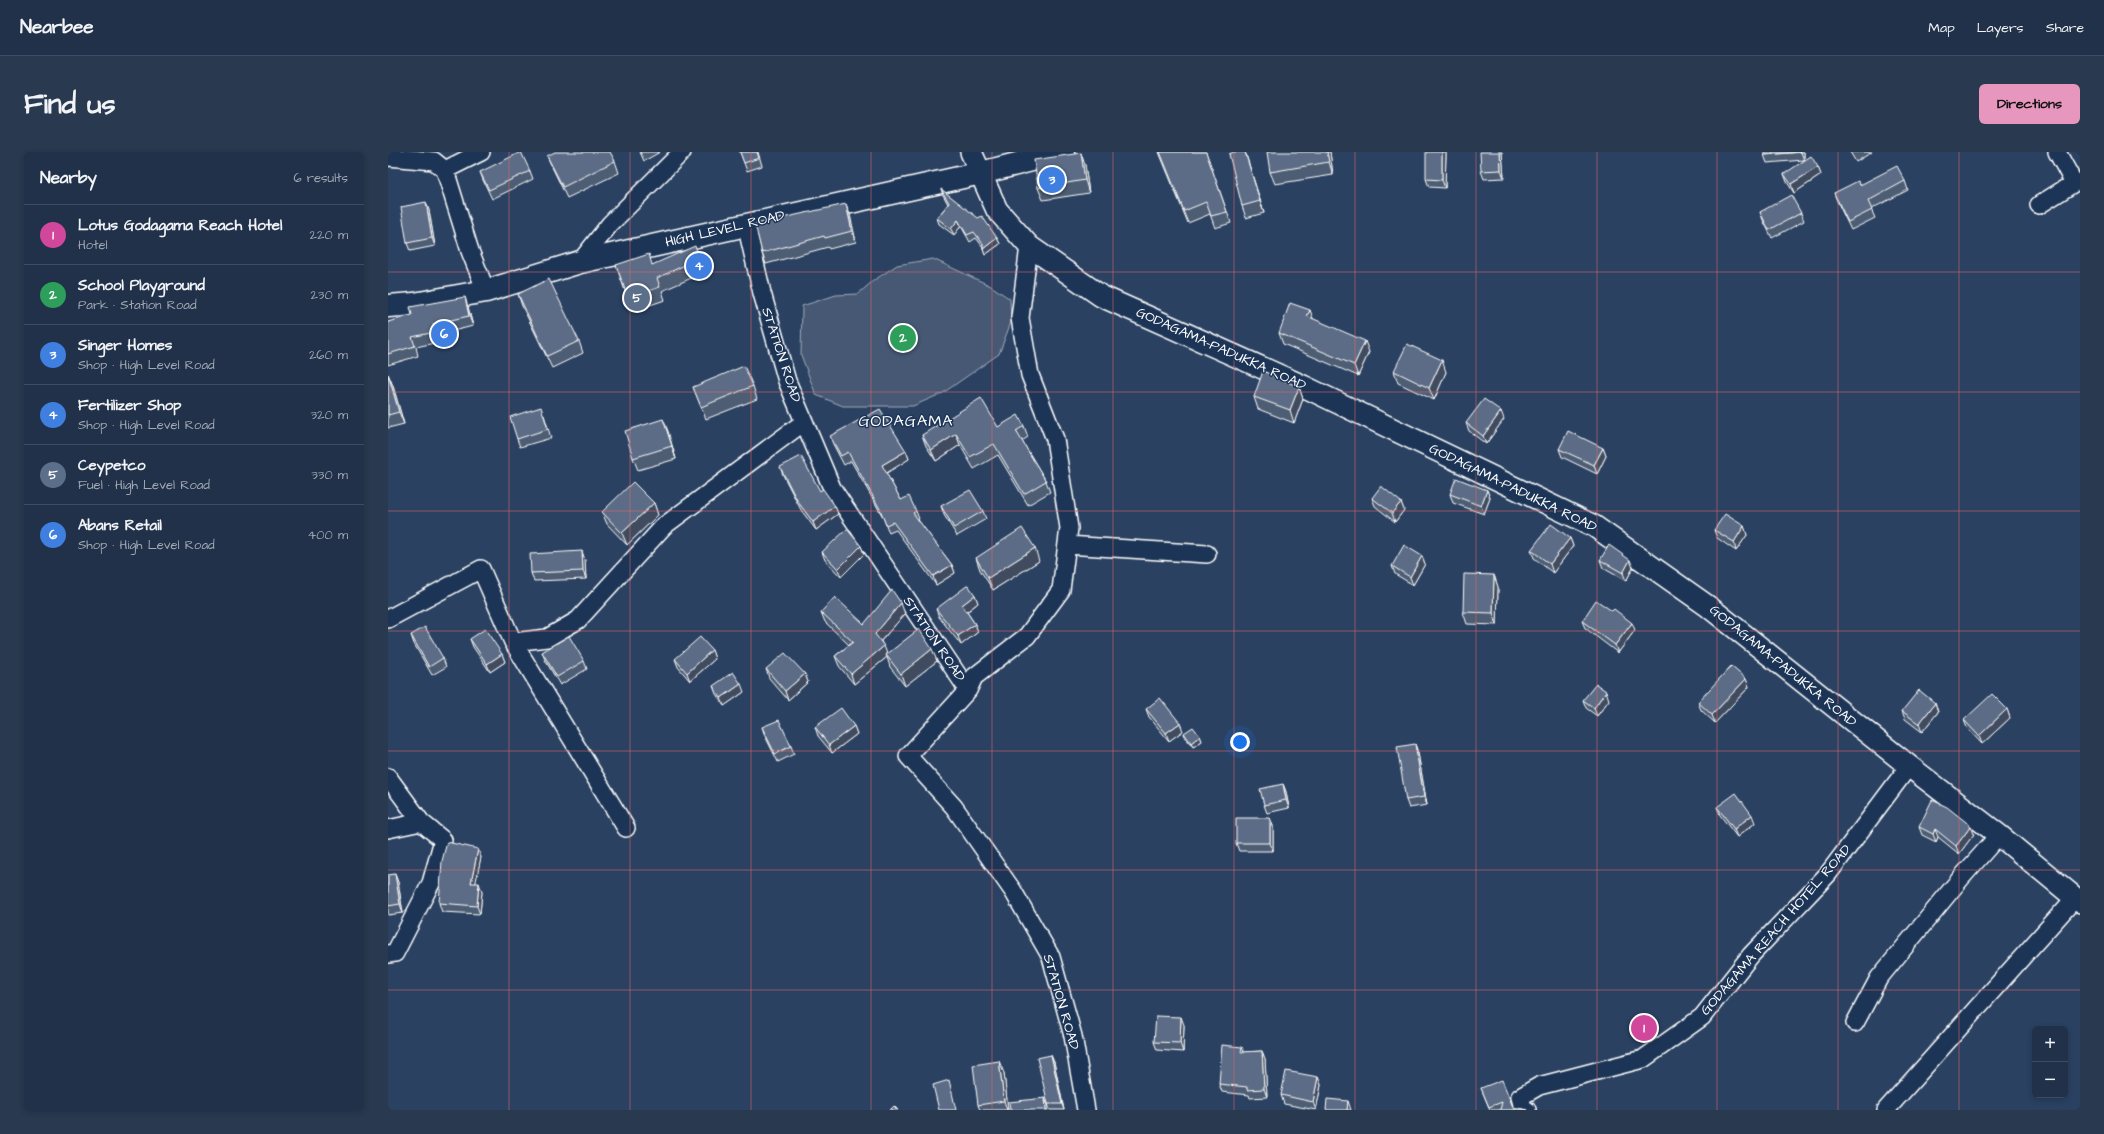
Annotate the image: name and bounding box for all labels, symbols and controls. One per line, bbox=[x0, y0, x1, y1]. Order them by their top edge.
text: Nearbee bbox=[20, 14, 94, 41]
text: Map bbox=[1928, 18, 1955, 38]
text: Layers bbox=[1977, 18, 2024, 38]
text: Share bbox=[2046, 18, 2084, 38]
button: Directions bbox=[1979, 84, 2080, 124]
text: Find us bbox=[24, 85, 115, 124]
pin: 3 bbox=[1039, 165, 1065, 195]
text: Nearby bbox=[40, 166, 97, 190]
text: 6 results bbox=[293, 169, 348, 187]
street label: HIGH LEVEL ROAD bbox=[663, 206, 787, 252]
text: Lotus Godagama Reach Hotel bbox=[78, 215, 282, 236]
text: 1 bbox=[52, 226, 54, 244]
text: 220 m bbox=[310, 226, 348, 244]
text: Hotel bbox=[78, 236, 108, 254]
pin: 4 bbox=[686, 251, 712, 281]
text: School Playground bbox=[78, 275, 205, 296]
pin: 5 bbox=[624, 283, 650, 313]
text: 2 bbox=[49, 286, 57, 304]
text: 230 m bbox=[310, 286, 348, 304]
text: Park · Station Road bbox=[78, 296, 197, 314]
street label: GODAGAMA-PADUKKA ROAD bbox=[1133, 302, 1309, 396]
street label: STATION ROAD bbox=[756, 305, 806, 405]
pin: 6 bbox=[431, 319, 457, 349]
pin: 2 bbox=[890, 323, 916, 353]
text: Singer Homes bbox=[78, 335, 172, 356]
text: 3 bbox=[50, 346, 56, 364]
text: 260 m bbox=[309, 346, 348, 364]
text: Shop · High Level Road bbox=[78, 356, 215, 374]
text: Fertilizer Shop bbox=[78, 395, 181, 416]
text: 4 bbox=[49, 406, 57, 424]
text: 320 m bbox=[310, 406, 348, 424]
district label: GODAGAMA bbox=[858, 410, 954, 432]
text: Shop · High Level Road bbox=[78, 416, 215, 434]
street label: GODAGAMA-PADUKKA ROAD bbox=[1426, 439, 1600, 537]
text: Ceypetco bbox=[78, 455, 145, 476]
text: 5 bbox=[48, 466, 58, 484]
text: 330 m bbox=[311, 466, 348, 484]
text: Fuel · High Level Road bbox=[78, 476, 210, 494]
text: Abans Retail bbox=[78, 515, 162, 536]
text: 6 bbox=[49, 526, 57, 544]
text: 400 m bbox=[307, 526, 348, 544]
text: Shop · High Level Road bbox=[78, 536, 215, 554]
street label: STATION ROAD bbox=[898, 592, 970, 686]
street label: GODAGAMA-PADUKKA ROAD bbox=[1705, 600, 1861, 732]
your location bbox=[1230, 732, 1250, 752]
street label: GODAGAMA REACH HOTEL ROAD bbox=[1696, 840, 1856, 1020]
street label: STATION ROAD bbox=[1038, 952, 1084, 1052]
pin: 1 bbox=[1631, 1013, 1657, 1043]
map controls bbox=[2032, 1026, 2068, 1098]
button: + bbox=[2032, 1026, 2068, 1062]
button: − bbox=[2032, 1062, 2068, 1098]

